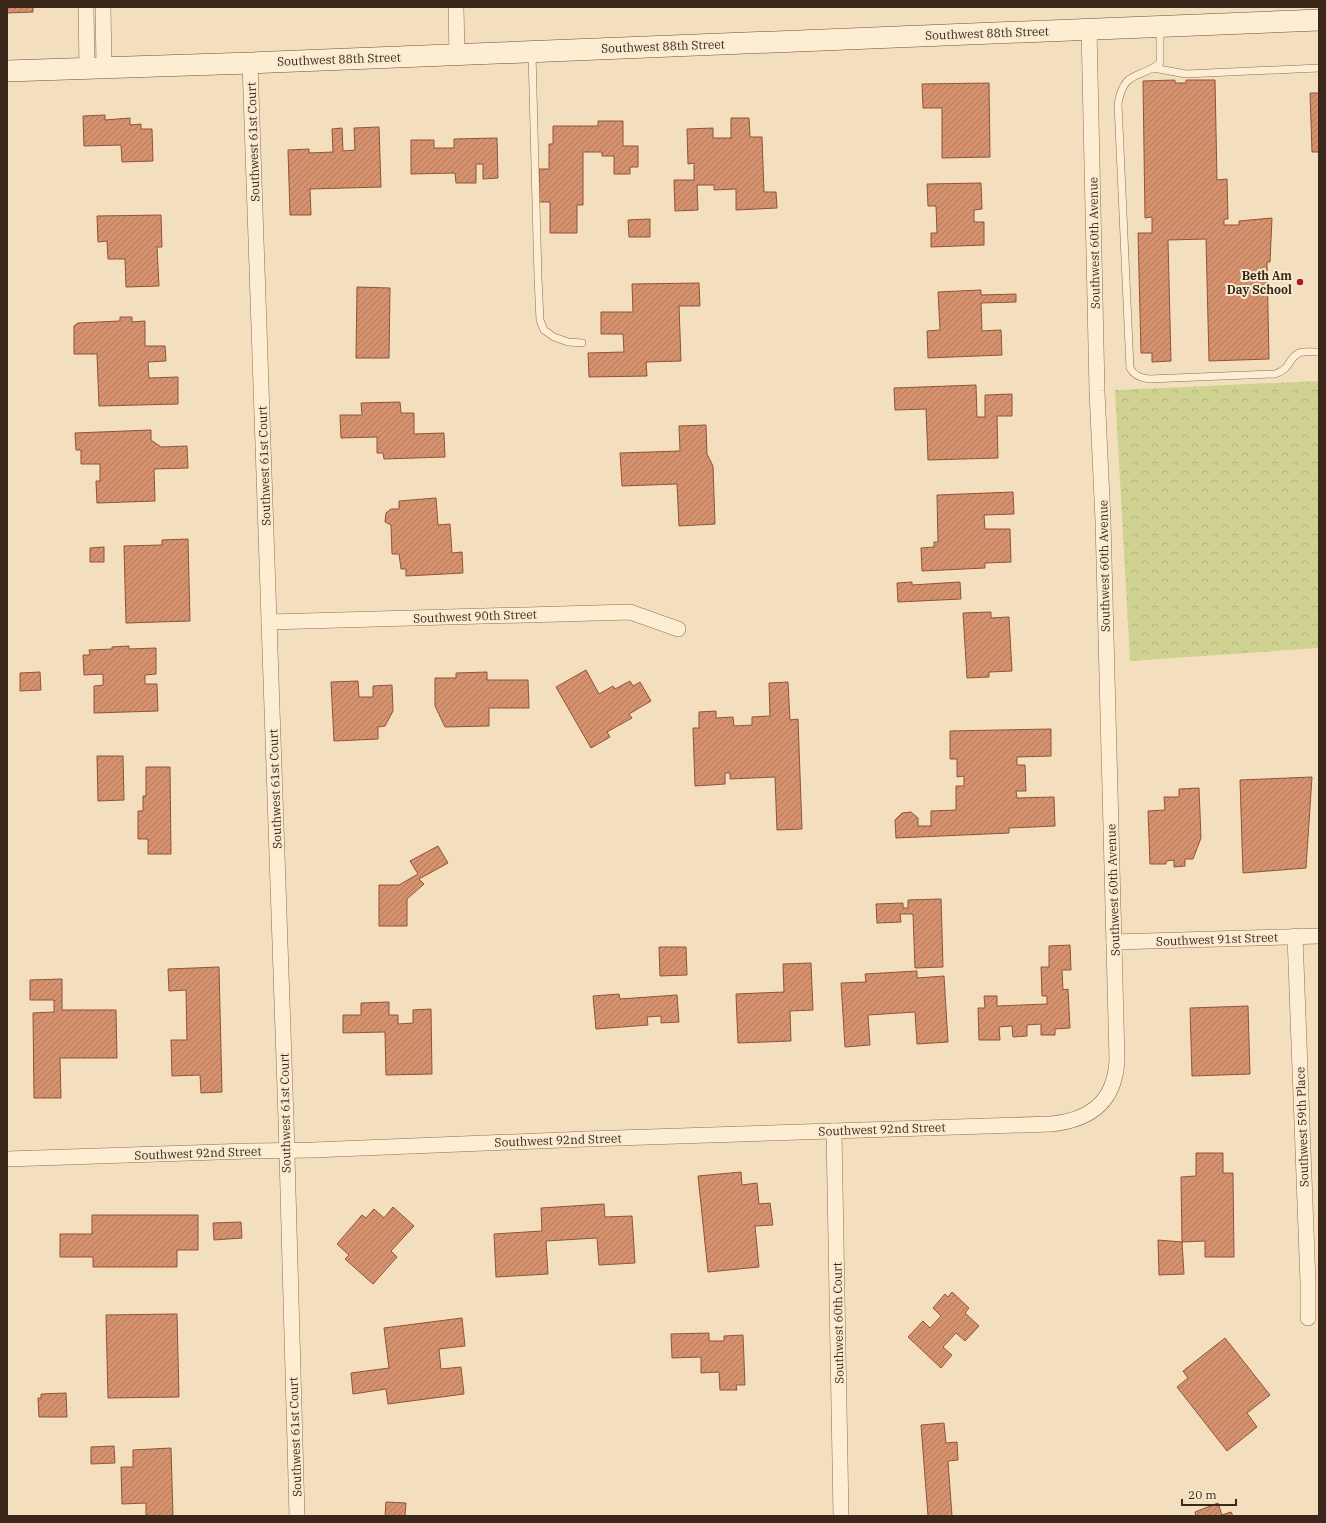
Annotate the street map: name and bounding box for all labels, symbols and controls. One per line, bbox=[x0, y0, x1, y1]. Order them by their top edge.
street label: Southwest 88th Street bbox=[925, 23, 1049, 43]
street label: Southwest 88th Street bbox=[601, 36, 725, 56]
street label: Southwest 88th Street bbox=[277, 49, 401, 69]
street label: Southwest 61st Court bbox=[243, 82, 263, 202]
street label: Southwest 60th Avenue bbox=[1085, 177, 1103, 309]
place label: Beth Am Day School bbox=[1227, 268, 1292, 297]
marker: Beth Am Day School bbox=[1295, 277, 1305, 287]
street label: Southwest 61st Court bbox=[254, 406, 274, 526]
street label: Southwest 60th Avenue bbox=[1095, 500, 1113, 632]
street label: Southwest 90th Street bbox=[413, 606, 537, 626]
street label: Southwest 61st Court bbox=[265, 729, 285, 849]
street label: Southwest 60th Avenue bbox=[1103, 824, 1123, 956]
street label: Southwest 91st Street bbox=[1156, 929, 1278, 949]
street label: Southwest 61st Court bbox=[276, 1053, 294, 1173]
street label: Southwest 59th Place bbox=[1292, 1067, 1312, 1187]
street label: Southwest 92nd Street bbox=[818, 1119, 946, 1139]
street label: Southwest 92nd Street bbox=[494, 1130, 622, 1150]
street label: Southwest 92nd Street bbox=[134, 1143, 262, 1163]
street label: Southwest 60th Court bbox=[829, 1262, 847, 1384]
street label: Southwest 61st Court bbox=[285, 1377, 305, 1497]
scale bar bbox=[1182, 1481, 1236, 1507]
text: 20 m bbox=[1188, 1487, 1217, 1502]

